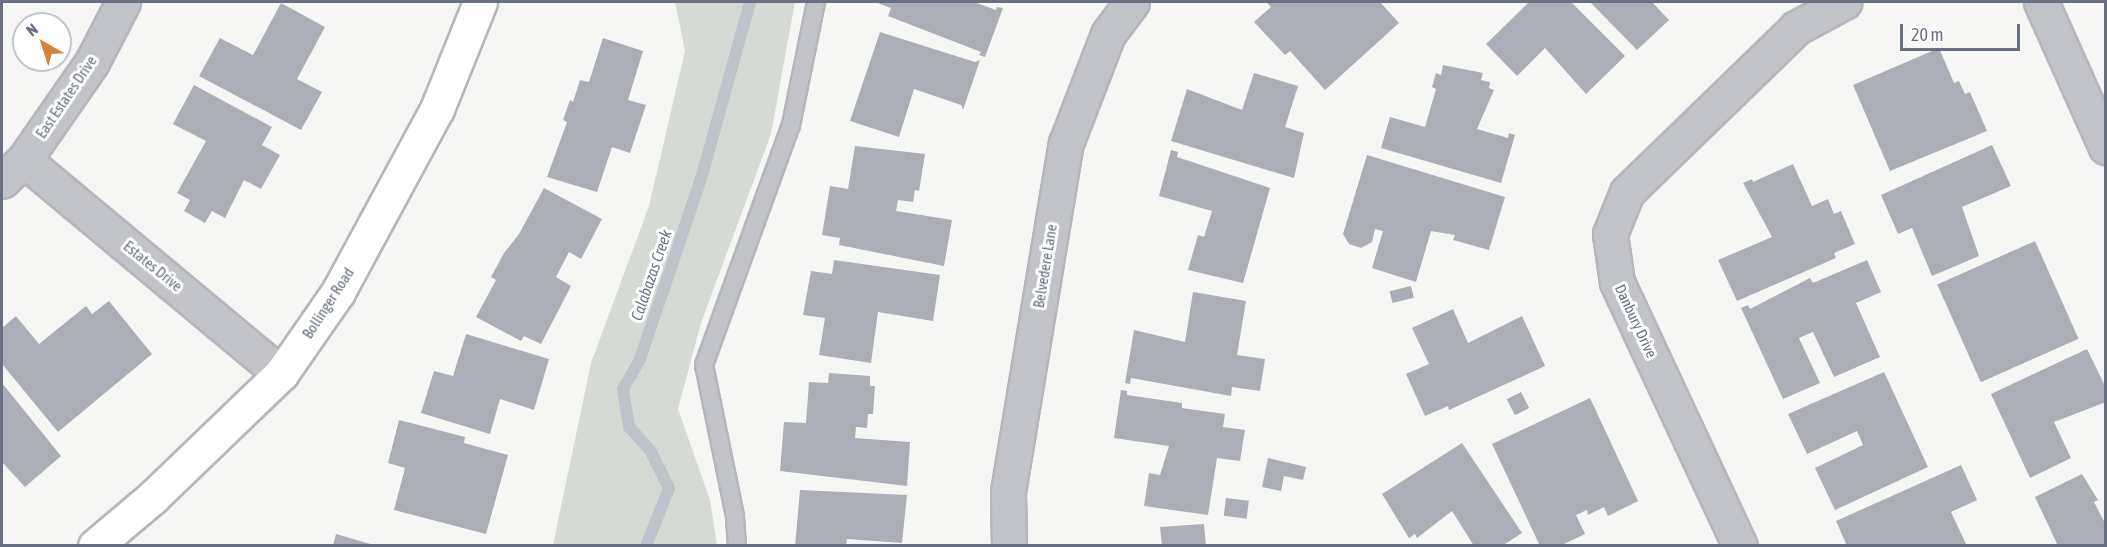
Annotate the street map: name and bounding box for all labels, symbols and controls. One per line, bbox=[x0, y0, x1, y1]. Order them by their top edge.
north arrow bbox=[12, 12, 72, 72]
scale bar bbox=[1903, 12, 2023, 50]
text: N bbox=[23, 20, 41, 40]
text: 20 m bbox=[1911, 24, 1943, 45]
street label: East Estates Drive bbox=[32, 52, 100, 142]
street label: Belvedere Lane bbox=[1029, 223, 1061, 309]
water label: Calabazas Creek bbox=[627, 227, 675, 323]
street label: Estates Drive bbox=[120, 237, 186, 295]
street label: Bollinger Road bbox=[298, 264, 358, 342]
street label: Danbury Drive bbox=[1611, 281, 1661, 361]

